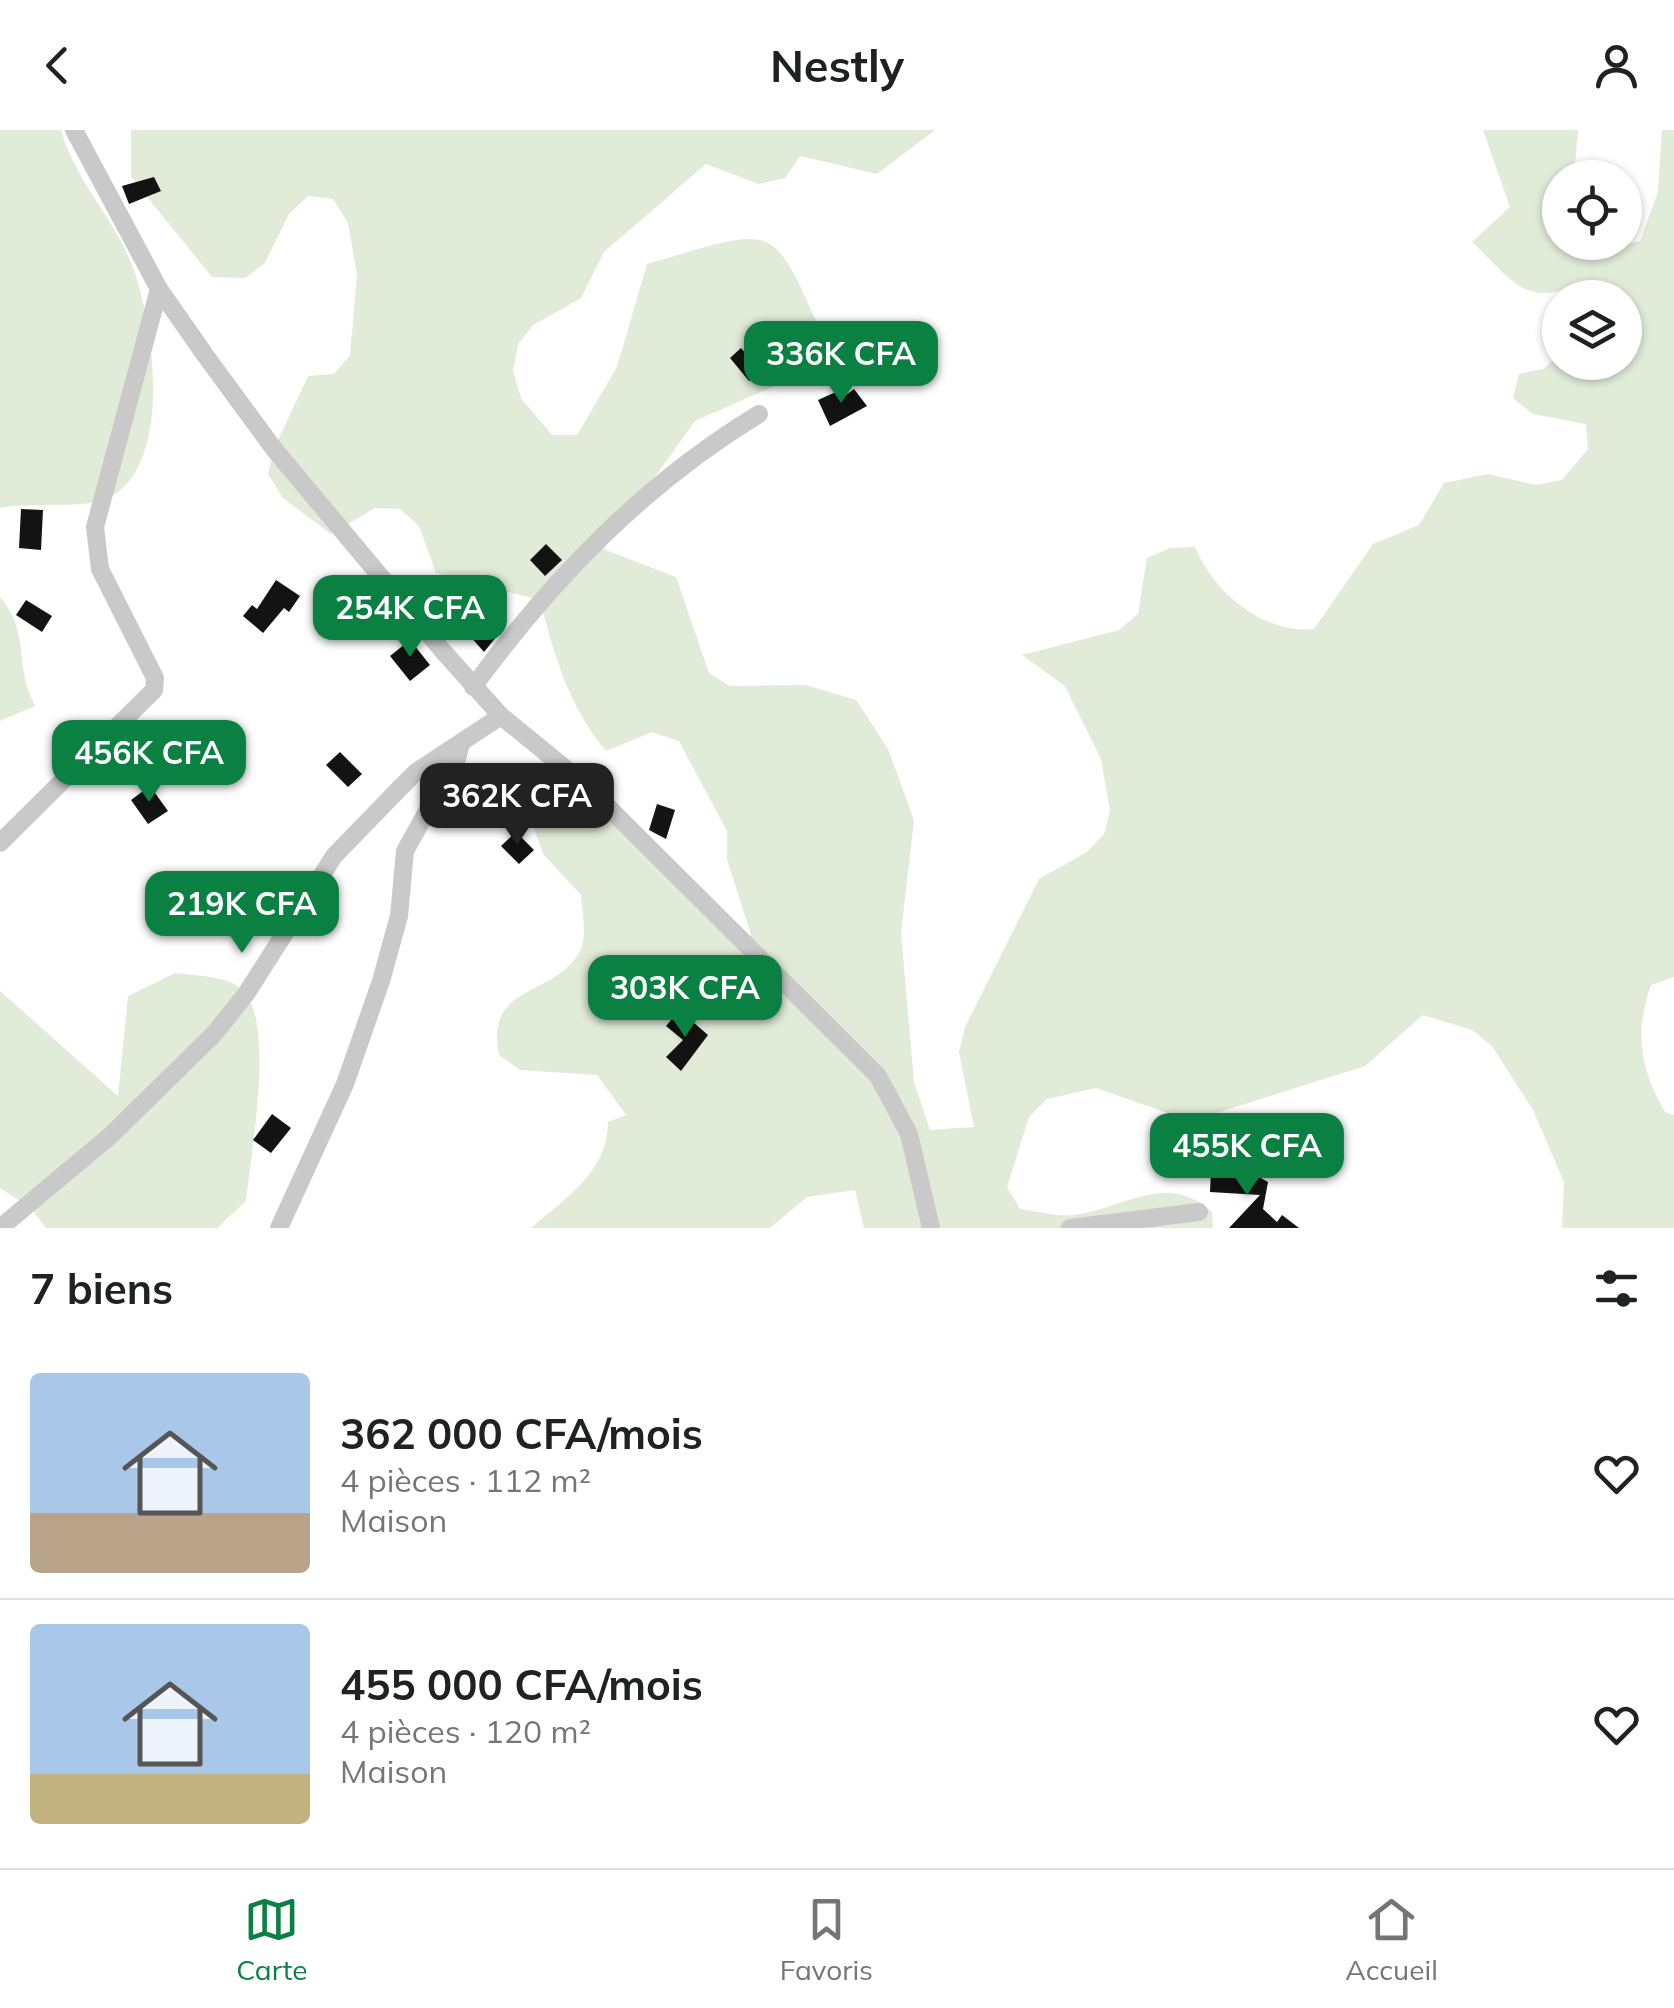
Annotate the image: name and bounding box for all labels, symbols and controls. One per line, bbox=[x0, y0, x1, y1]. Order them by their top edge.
text: Nestly bbox=[770, 37, 904, 93]
icon: back bbox=[30, 38, 85, 93]
icon: person bbox=[1589, 38, 1644, 93]
map controls bbox=[1542, 160, 1642, 380]
button: locate bbox=[1542, 160, 1642, 260]
button: layers bbox=[1542, 280, 1642, 380]
pin: 336K CFA bbox=[738, 321, 944, 406]
text: 336K CFA bbox=[766, 333, 916, 373]
pin: 254K CFA bbox=[307, 575, 513, 660]
text: 254K CFA bbox=[335, 587, 485, 627]
pin: 456K CFA bbox=[46, 720, 252, 805]
text: 456K CFA bbox=[74, 732, 224, 772]
pin: 362K CFA bbox=[414, 763, 620, 848]
text: 362K CFA bbox=[442, 775, 592, 815]
pin: 219K CFA bbox=[139, 871, 345, 956]
text: 219K CFA bbox=[167, 883, 317, 923]
pin: 303K CFA bbox=[582, 955, 788, 1040]
text: 303K CFA bbox=[610, 967, 760, 1007]
pin: 455K CFA bbox=[1144, 1113, 1350, 1198]
text: 455K CFA bbox=[1172, 1125, 1322, 1165]
icon: filters bbox=[1589, 1261, 1644, 1316]
text: 7 biens bbox=[30, 1262, 173, 1315]
text: 362 000 CFA/mois bbox=[340, 1407, 703, 1460]
icon: home bbox=[110, 1413, 230, 1533]
icon: heart bbox=[1589, 1446, 1644, 1501]
text: 4 pièces · 112 m² bbox=[340, 1460, 591, 1500]
text: Maison bbox=[340, 1500, 447, 1540]
text: 455 000 CFA/mois bbox=[340, 1658, 703, 1711]
icon: home bbox=[110, 1664, 230, 1784]
icon: heart bbox=[1589, 1697, 1644, 1752]
text: 4 pièces · 120 m² bbox=[340, 1711, 591, 1751]
text: Maison bbox=[340, 1751, 447, 1791]
tab: Carte bbox=[236, 1892, 307, 1987]
tab: Favoris bbox=[780, 1892, 873, 1987]
tab: Accueil bbox=[1345, 1892, 1438, 1987]

